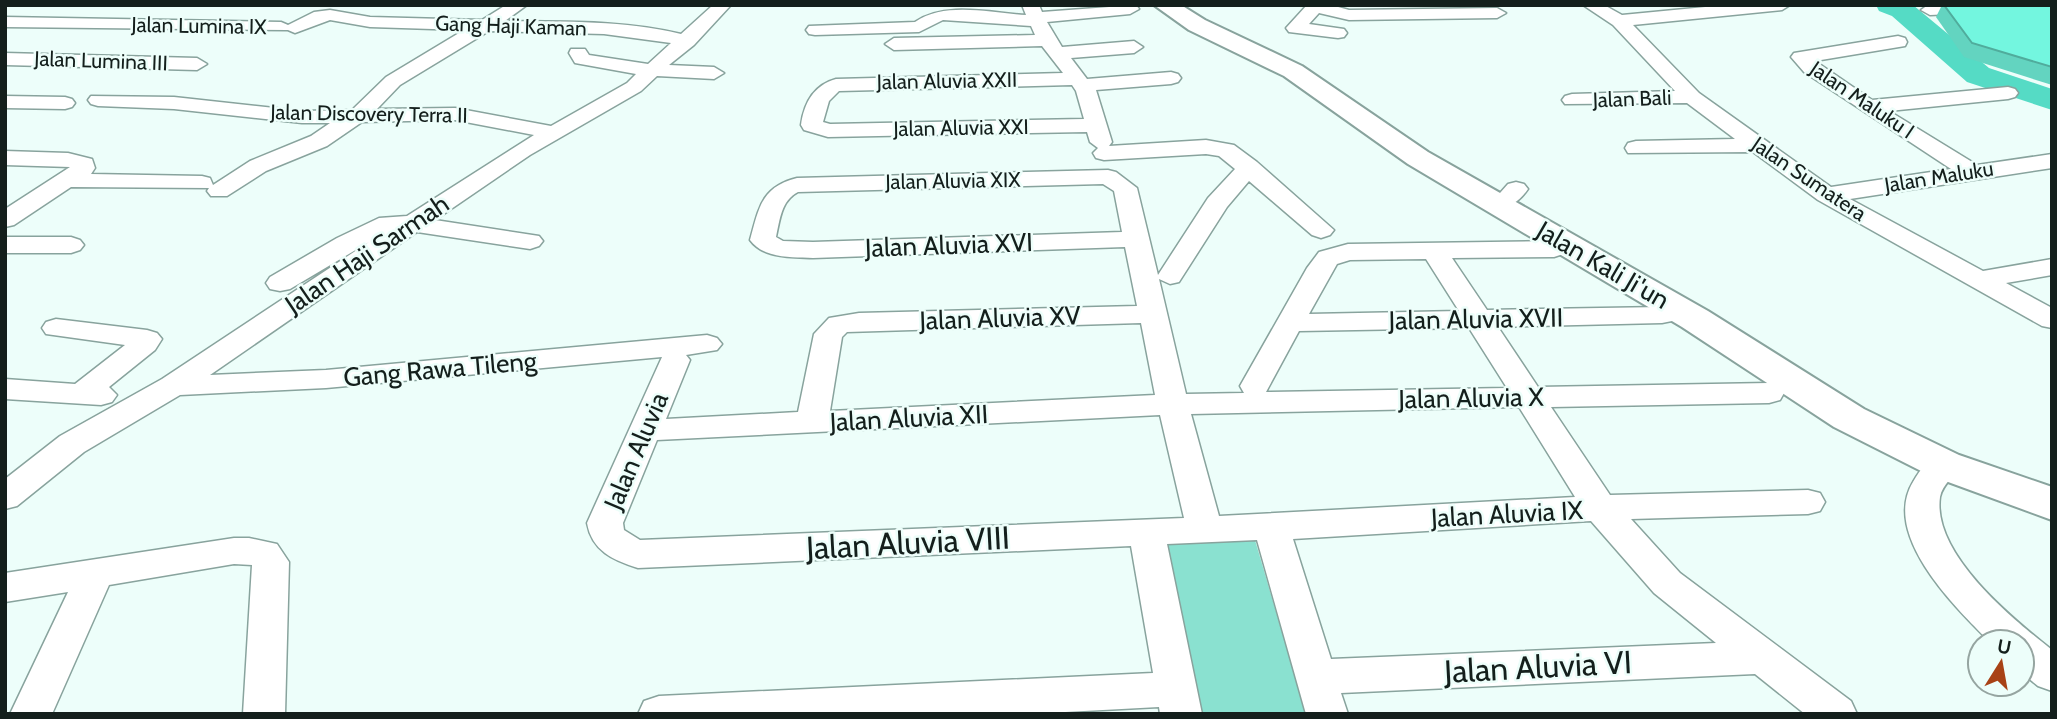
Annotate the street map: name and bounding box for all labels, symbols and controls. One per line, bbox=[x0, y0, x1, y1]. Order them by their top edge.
street label: Gang Haji Kaman bbox=[435, 10, 587, 42]
street label: Jalan Lumina IX bbox=[130, 12, 267, 39]
street label: Jalan Lumina III bbox=[33, 46, 168, 75]
street label: Jalan Maluku I bbox=[1805, 55, 1919, 144]
street label: Jalan Aluvia XXII bbox=[875, 67, 1018, 94]
street label: Jalan Bali bbox=[1591, 85, 1672, 112]
street label: Jalan Discovery Terra II bbox=[269, 99, 468, 128]
street label: Jalan Aluvia XXI bbox=[892, 114, 1029, 141]
street label: Jalan Sumatera bbox=[1747, 131, 1871, 226]
street label: Jalan Maluku bbox=[1882, 156, 1995, 198]
street label: Jalan Aluvia XIX bbox=[884, 167, 1021, 194]
street label: Jalan Haji Sarmah bbox=[278, 187, 455, 321]
street label: Jalan Kali Ji'un bbox=[1530, 214, 1675, 316]
street label: Jalan Aluvia XVI bbox=[863, 226, 1034, 264]
street label: Jalan Aluvia XV bbox=[918, 299, 1081, 337]
street label: Jalan Aluvia XVII bbox=[1387, 301, 1564, 337]
street label: Gang Rawa Tileng bbox=[342, 345, 539, 393]
street label: Jalan Aluvia X bbox=[1397, 381, 1545, 415]
street label: Jalan Aluvia bbox=[597, 387, 675, 515]
street label: Jalan Aluvia XII bbox=[828, 398, 989, 438]
street label: Jalan Aluvia IX bbox=[1429, 494, 1584, 534]
street label: Jalan Aluvia VIII bbox=[804, 518, 1011, 567]
north arrow bbox=[1966, 628, 2036, 698]
text: U bbox=[1995, 634, 2013, 659]
street label: Jalan Aluvia VI bbox=[1442, 642, 1633, 691]

